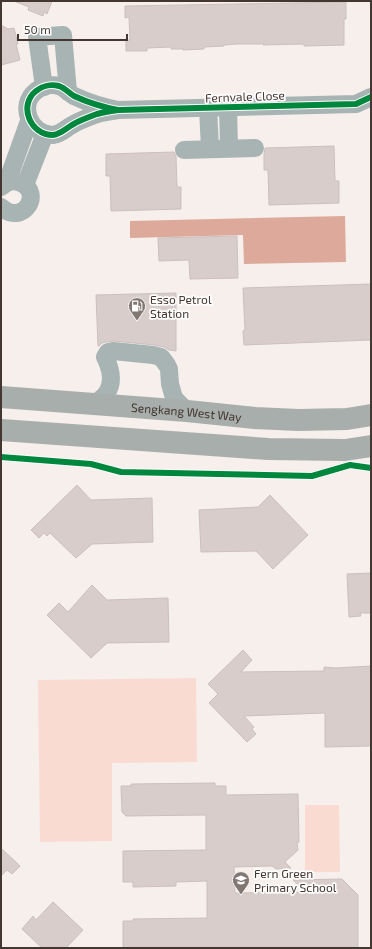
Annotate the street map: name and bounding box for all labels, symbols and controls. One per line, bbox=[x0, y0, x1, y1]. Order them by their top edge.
scale bar bbox=[18, 16, 127, 42]
text: 50 m bbox=[24, 22, 51, 36]
street label: Fernvale Close bbox=[205, 88, 285, 104]
place label: Esso Petrol Station bbox=[150, 292, 212, 320]
fuel station icon: Esso Petrol Station bbox=[127, 296, 147, 321]
street label: Sengkang West Way bbox=[131, 400, 243, 424]
place label: Fern Green Primary School bbox=[254, 866, 337, 894]
school or university icon: Fern Green Primary School bbox=[231, 870, 251, 895]

